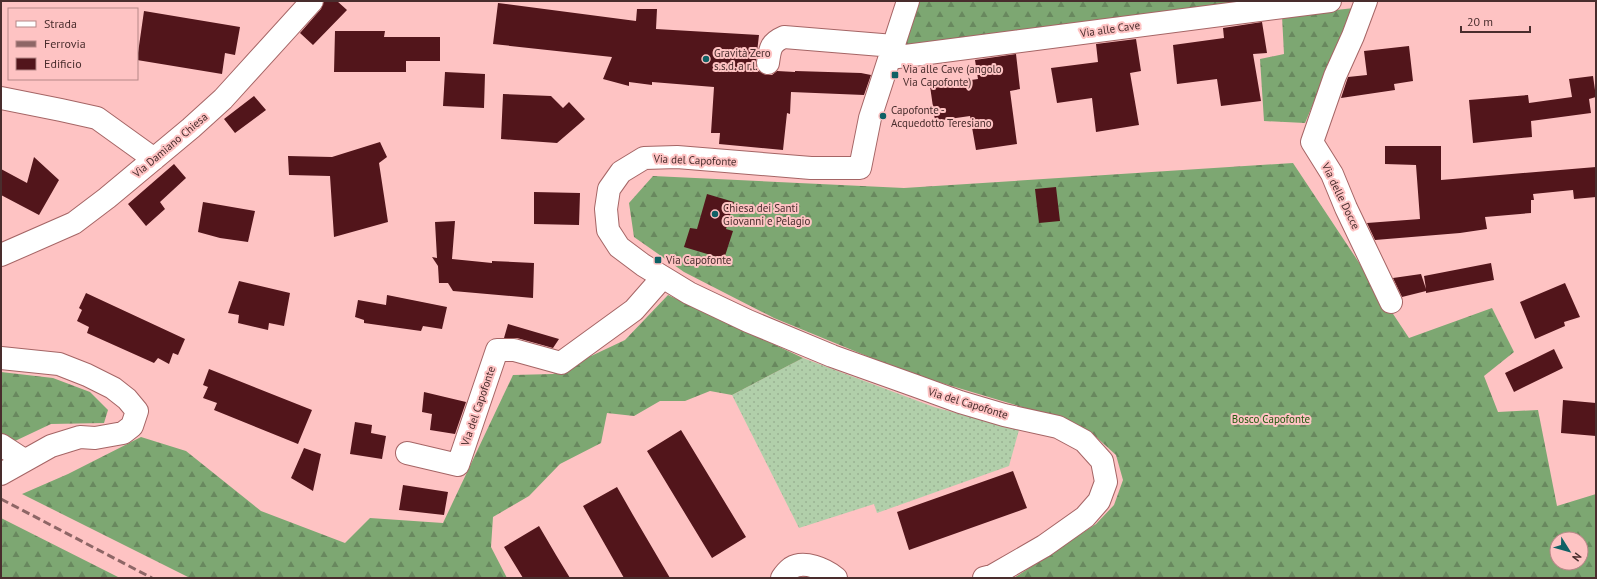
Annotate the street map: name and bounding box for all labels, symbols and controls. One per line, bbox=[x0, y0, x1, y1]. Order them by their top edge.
legend bbox=[8, 8, 138, 80]
scale bar bbox=[1461, 8, 1530, 34]
text: 20 m bbox=[1467, 14, 1493, 29]
text: Strada bbox=[44, 16, 77, 31]
street label: Via alle Cave bbox=[1078, 18, 1141, 40]
text: Ferrovia bbox=[44, 36, 86, 51]
place label: Gravità Zero s.s.d. a r.l. bbox=[714, 46, 771, 73]
marker: Gravità Zero s.s.d. a r.l. bbox=[701, 54, 711, 64]
text: Edificio bbox=[44, 56, 82, 71]
place label: Via alle Cave (angolo Via Capofonte) bbox=[902, 62, 1002, 89]
marker: Via alle Cave (angolo Via Capofonte) bbox=[890, 70, 900, 80]
place label: Capofonte - Acquedotto Teresiano bbox=[891, 103, 992, 130]
street label: Via Damiano Chiesa bbox=[129, 110, 210, 181]
marker: Capofonte - Acquedotto Teresiano bbox=[878, 111, 888, 121]
street label: Via del Capofonte bbox=[652, 152, 737, 168]
street label: Via delle Docce bbox=[1318, 160, 1363, 232]
place label: Chiesa dei Santi Giovanni e Pelagio bbox=[723, 201, 811, 228]
marker: Chiesa dei Santi Giovanni e Pelagio bbox=[710, 209, 720, 219]
place label: Via Capofonte bbox=[665, 253, 732, 267]
marker: Via Capofonte bbox=[653, 255, 663, 265]
street label: Via del Capofonte bbox=[458, 364, 498, 448]
street label: Via del Capofonte bbox=[925, 384, 1010, 422]
park label: Bosco Capofonte bbox=[1232, 412, 1311, 426]
north arrow bbox=[1549, 531, 1589, 571]
text: N bbox=[1569, 550, 1585, 564]

